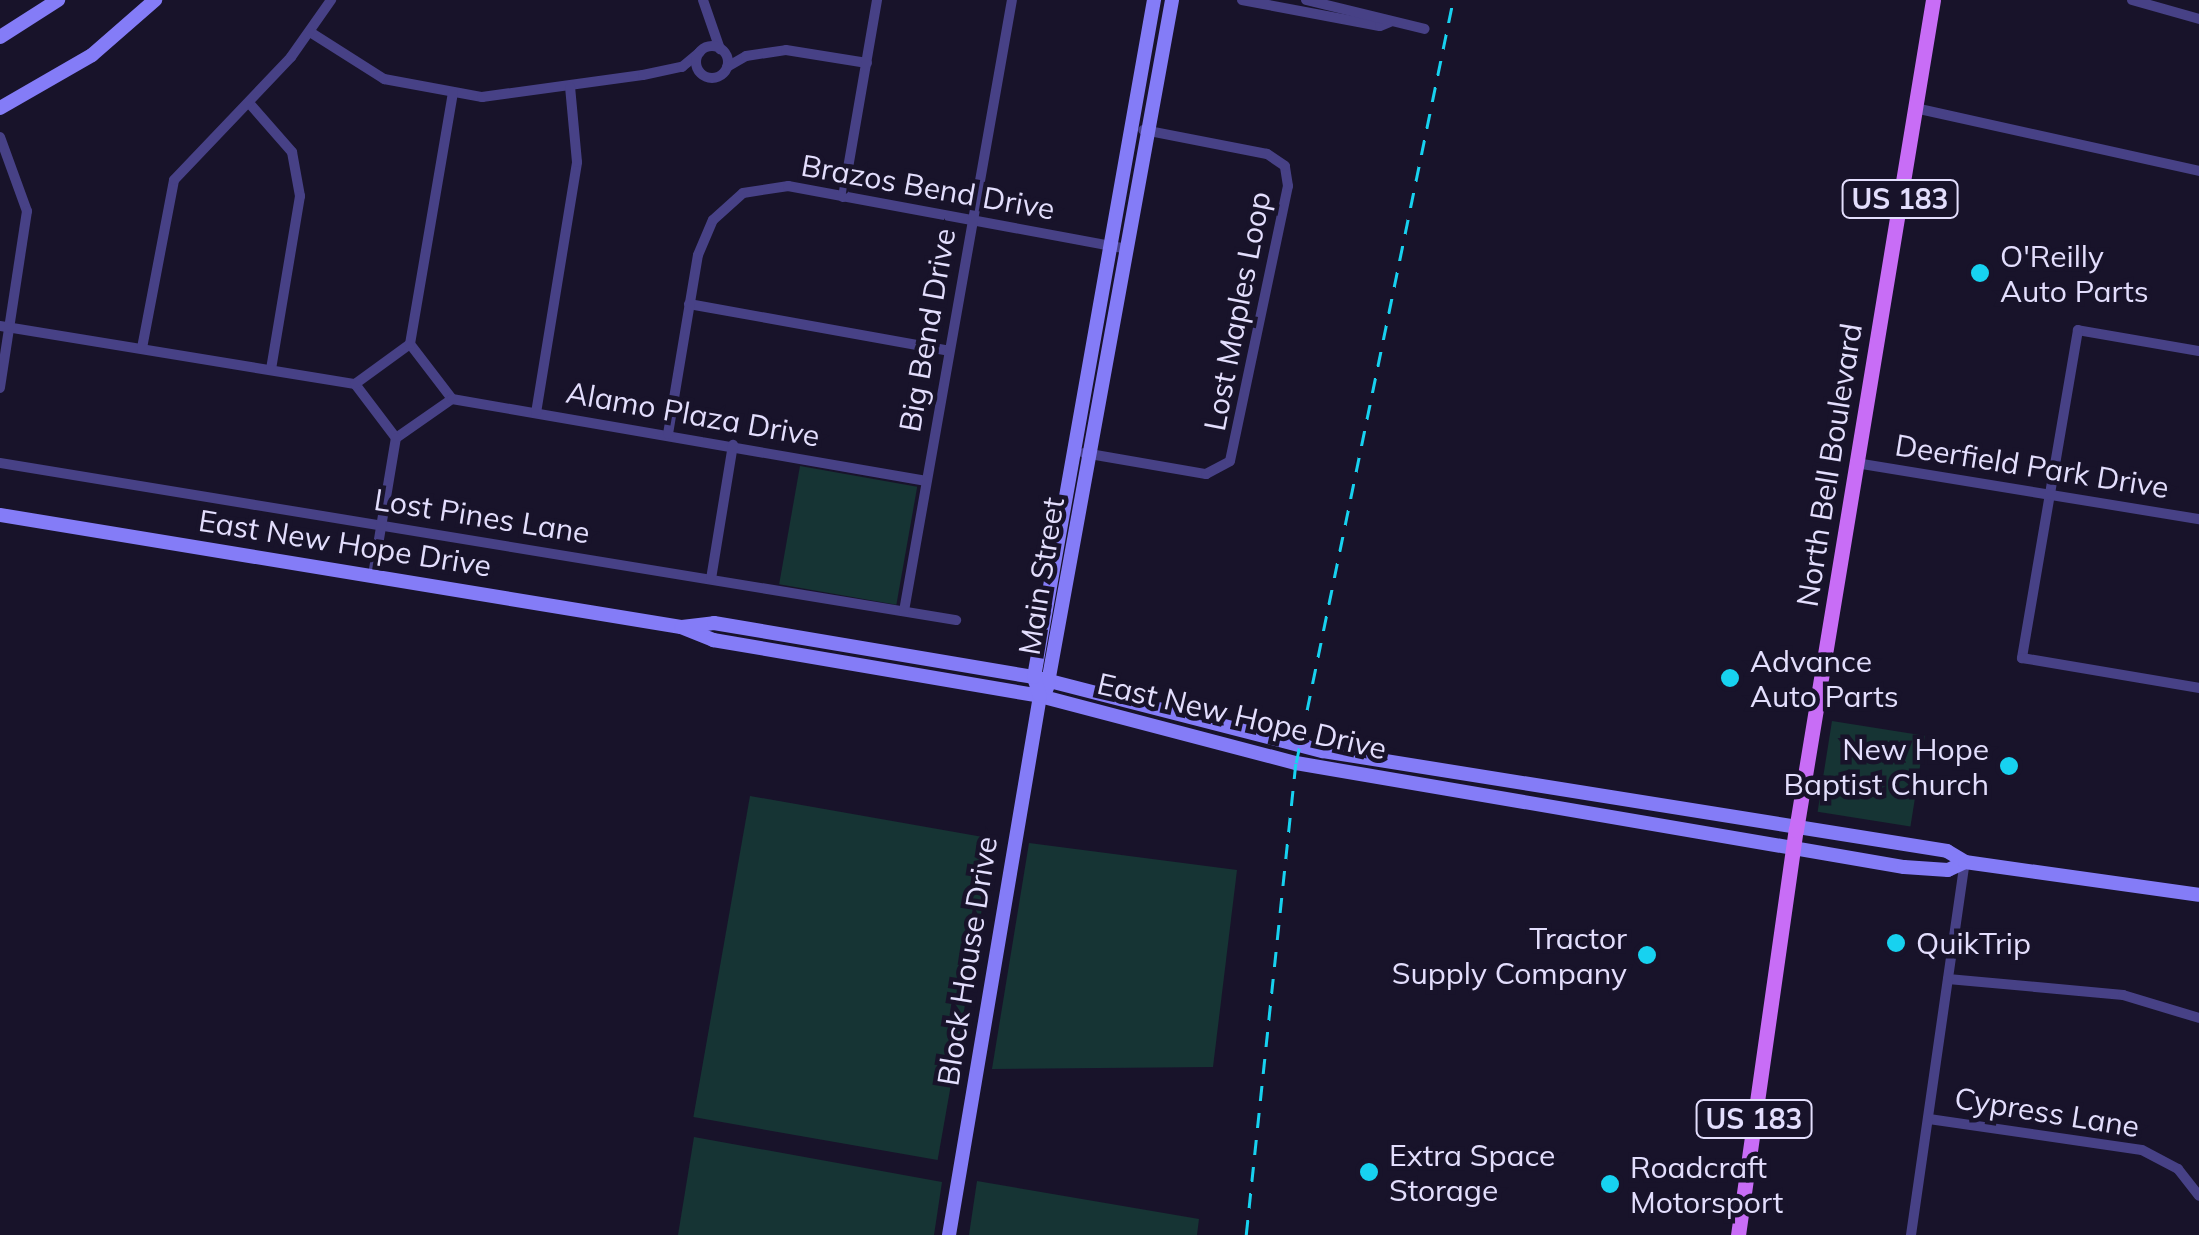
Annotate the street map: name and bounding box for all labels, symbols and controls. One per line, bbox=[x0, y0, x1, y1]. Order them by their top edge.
street label: Brazos Bend Drive bbox=[798, 147, 1058, 227]
road number: US 183 bbox=[1840, 176, 1960, 222]
street label: Lost Maples Loop bbox=[1196, 188, 1278, 434]
street label: Big Bend Drive bbox=[891, 225, 963, 435]
place label: O'Reilly Auto Parts bbox=[2000, 238, 2149, 308]
marker: O'Reilly Auto Parts bbox=[1969, 262, 1991, 284]
street label: North Bell Boulevard bbox=[1789, 321, 1869, 609]
street label: Alamo Plaza Drive bbox=[563, 374, 823, 454]
street label: Deerfield Park Drive bbox=[1893, 427, 2171, 505]
street label: Lost Pines Lane bbox=[372, 481, 592, 551]
street label: Main Street bbox=[1011, 495, 1071, 657]
street label: East New Hope Drive bbox=[196, 502, 494, 584]
place label: Advance Auto Parts bbox=[1750, 643, 1899, 714]
street label: East New Hope Drive bbox=[1094, 665, 1390, 767]
marker: Advance Auto Parts bbox=[1719, 667, 1741, 689]
place label: New Hope Baptist Church bbox=[1784, 731, 1989, 802]
marker: New Hope Baptist Church bbox=[1998, 755, 2020, 777]
street label: Block House Drive bbox=[930, 834, 1004, 1088]
place label: Tractor Supply Company bbox=[1392, 920, 1627, 990]
place label: QuikTrip bbox=[1916, 925, 2031, 961]
marker: QuikTrip bbox=[1885, 932, 1907, 954]
marker: Tractor Supply Company bbox=[1636, 944, 1658, 966]
street label: Cypress Lane bbox=[1952, 1080, 2142, 1144]
road number: US 183 bbox=[1694, 1096, 1814, 1142]
place label: Extra Space Storage bbox=[1389, 1137, 1555, 1208]
place label: Roadcraft Motorsport bbox=[1630, 1149, 1783, 1220]
marker: Extra Space Storage bbox=[1358, 1161, 1380, 1183]
marker: Roadcraft Motorsport bbox=[1599, 1173, 1621, 1195]

